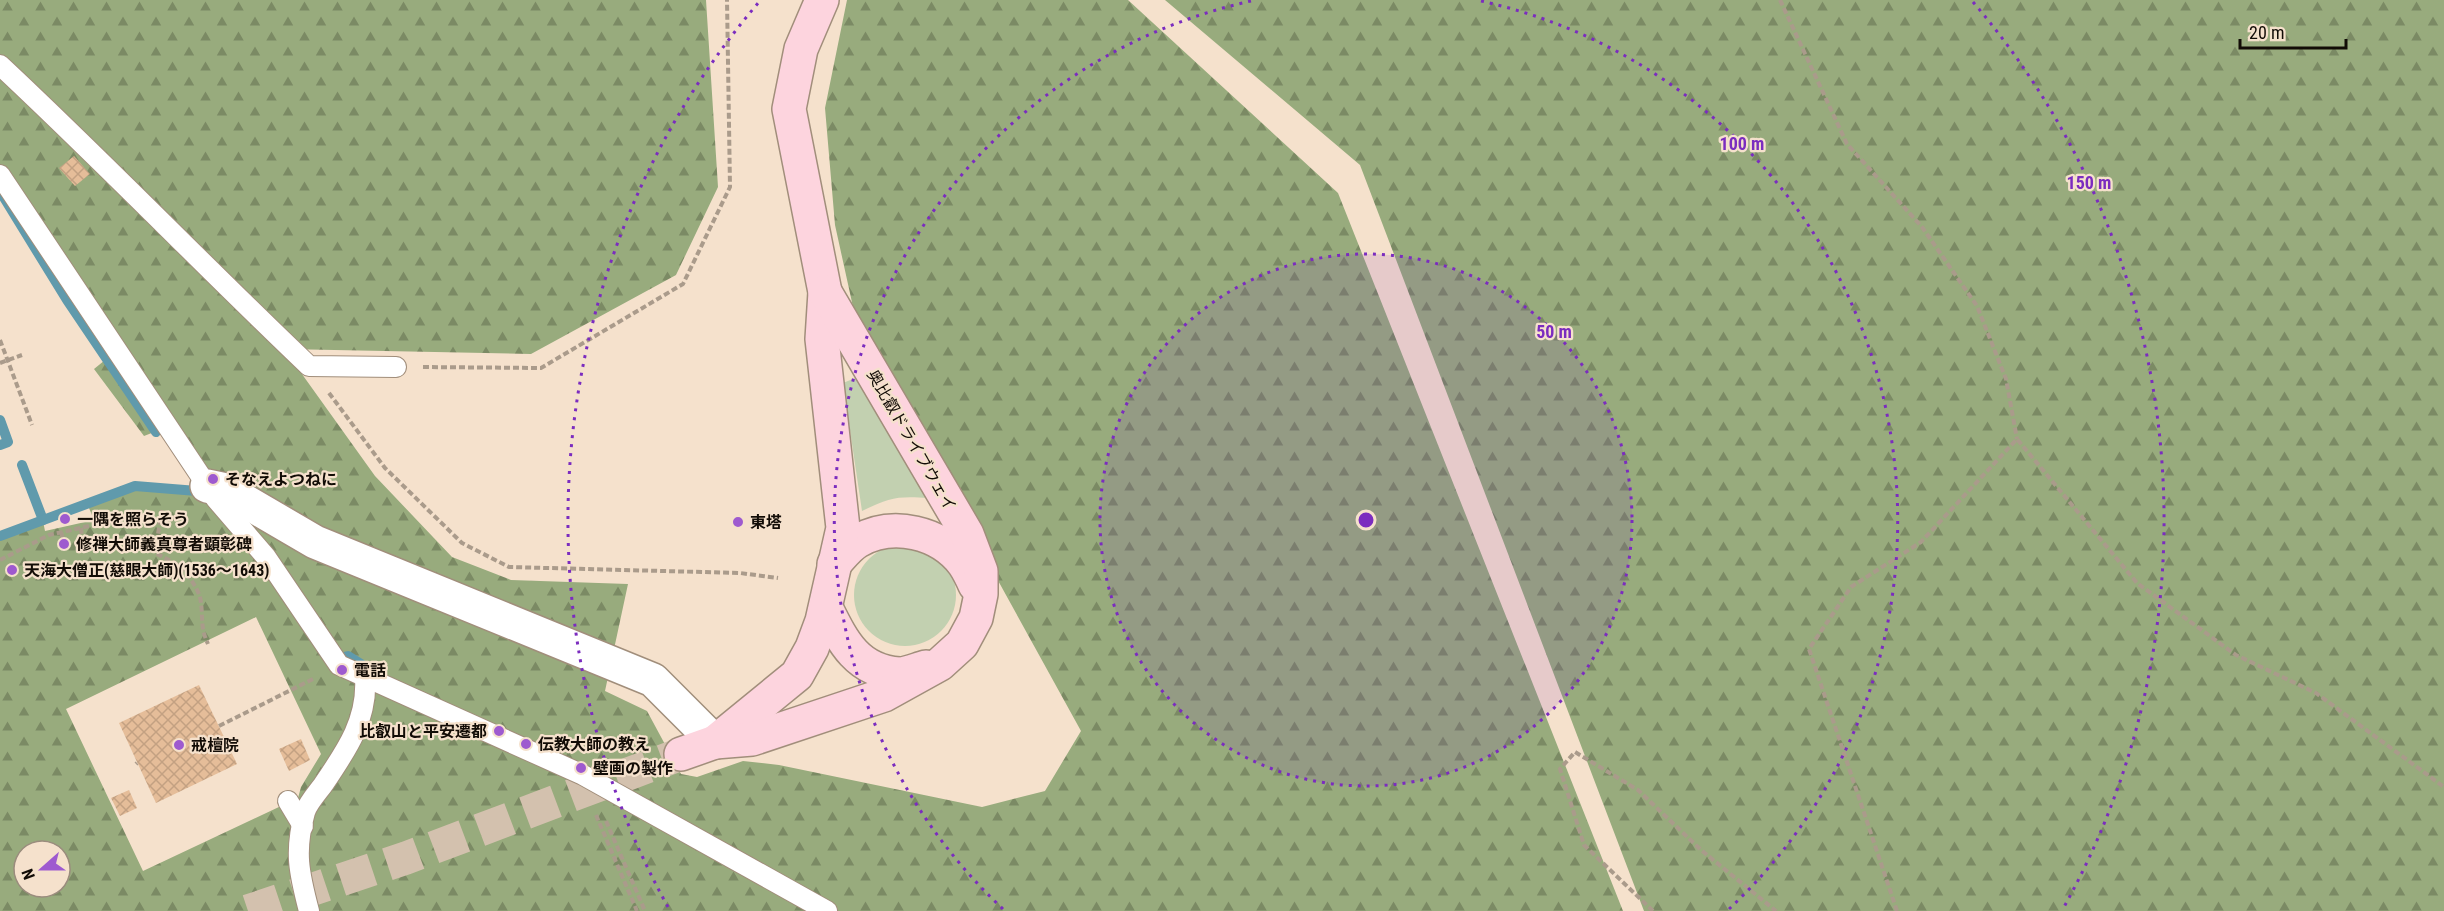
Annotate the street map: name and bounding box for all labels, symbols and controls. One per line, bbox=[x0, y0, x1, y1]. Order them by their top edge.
scale bar bbox=[2240, 12, 2346, 50]
text: 20 m bbox=[2249, 22, 2284, 43]
text: 100 m bbox=[1720, 133, 1764, 154]
text: 150 m bbox=[2067, 172, 2111, 193]
text: 50 m bbox=[1536, 321, 1572, 342]
street label: 奥比叡ドライブウェイ bbox=[863, 366, 960, 514]
place label: そなえよつねに bbox=[225, 470, 337, 489]
marker: そなえよつねに bbox=[206, 472, 220, 486]
place label: 一隅を照らそう bbox=[77, 510, 189, 529]
centre of rings bbox=[1356, 510, 1376, 530]
marker: 一隅を照らそう bbox=[58, 512, 72, 526]
place label: 東塔 bbox=[750, 513, 782, 532]
marker: 東塔 bbox=[731, 515, 745, 529]
place label: 修禅大師義真尊者顕彰碑 bbox=[76, 535, 252, 554]
marker: 修禅大師義真尊者顕彰碑 bbox=[57, 537, 71, 551]
place label: 天海大僧正(慈眼大師)(1536～1643) bbox=[24, 561, 269, 580]
marker: 天海大僧正(慈眼大師)(1536～1643) bbox=[5, 563, 19, 577]
place label: 電話 bbox=[354, 661, 386, 680]
marker: 電話 bbox=[335, 663, 349, 677]
place label: 比叡山と平安遷都 bbox=[359, 722, 487, 741]
marker: 比叡山と平安遷都 bbox=[492, 724, 506, 738]
place label: 伝教大師の教え bbox=[537, 735, 650, 754]
place label: 戒檀院 bbox=[191, 736, 239, 755]
marker: 伝教大師の教え bbox=[519, 737, 533, 751]
marker: 戒檀院 bbox=[172, 738, 186, 752]
place label: 壁画の製作 bbox=[593, 759, 673, 778]
marker: 壁画の製作 bbox=[574, 761, 588, 775]
north arrow bbox=[12, 839, 72, 899]
text: N bbox=[18, 866, 39, 882]

